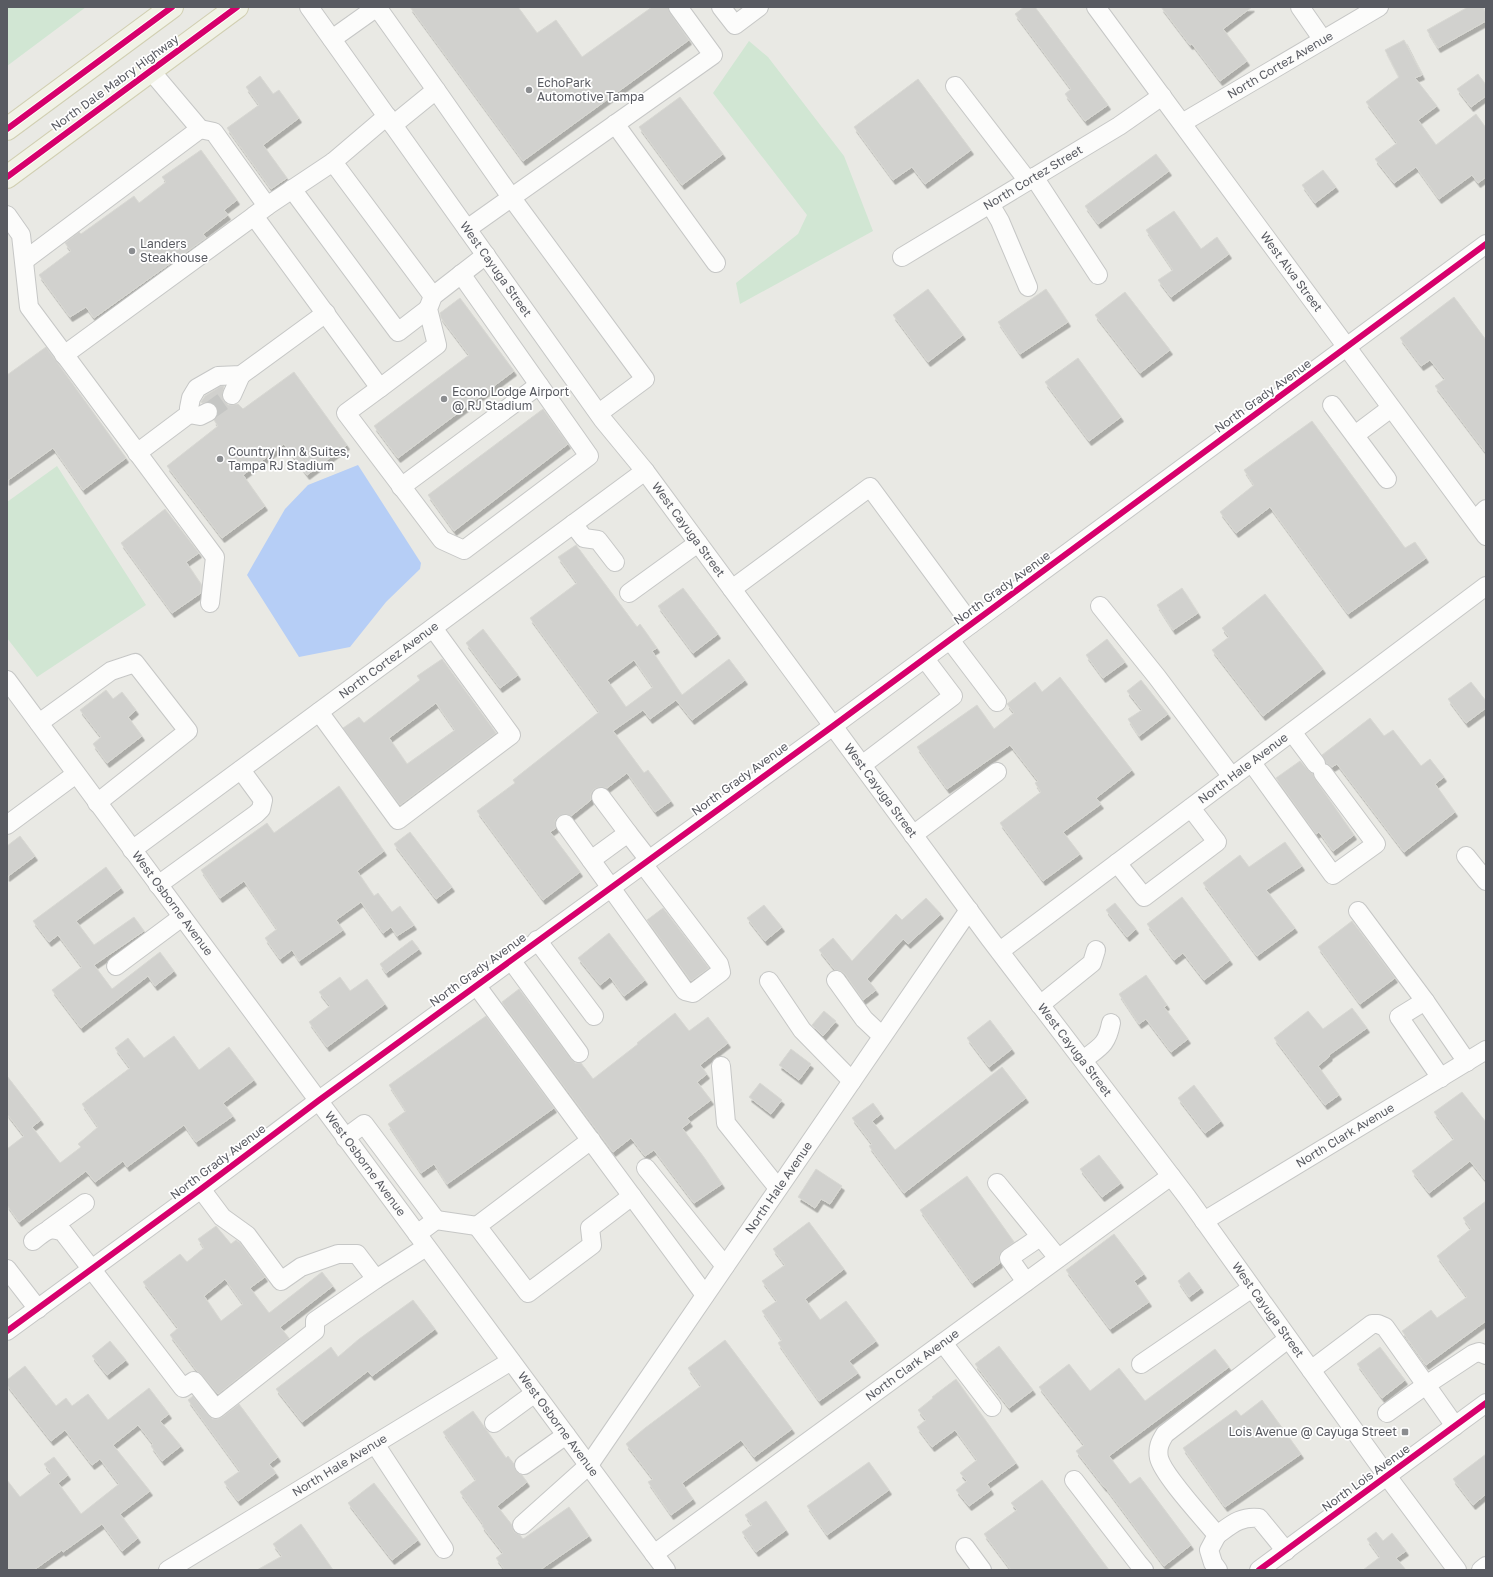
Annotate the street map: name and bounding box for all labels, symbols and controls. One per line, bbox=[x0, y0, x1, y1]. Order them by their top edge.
street label: North Cortez Avenue bbox=[1224, 28, 1336, 102]
street label: North Dale Mabry Highway bbox=[48, 31, 182, 134]
place label: EchoPark Automotive Tampa bbox=[537, 75, 644, 104]
marker: EchoPark Automotive Tampa bbox=[524, 85, 534, 95]
street label: North Cortez Street bbox=[980, 142, 1085, 213]
street label: West Cayuga Street bbox=[457, 218, 535, 320]
street label: West Alva Street bbox=[1257, 229, 1326, 315]
place label: Landers Steakhouse bbox=[140, 236, 208, 265]
marker: Landers Steakhouse bbox=[127, 246, 137, 256]
street label: North Grady Avenue bbox=[1212, 356, 1314, 436]
place label: Econo Lodge Airport @ RJ Stadium bbox=[452, 384, 570, 413]
marker: Econo Lodge Airport @ RJ Stadium bbox=[439, 394, 449, 404]
place label: Country Inn & Suites, Tampa RJ Stadium bbox=[228, 444, 350, 473]
marker: Country Inn & Suites, Tampa RJ Stadium bbox=[215, 454, 225, 464]
street label: West Cayuga Street bbox=[649, 479, 729, 580]
street label: North Grady Avenue bbox=[951, 548, 1053, 628]
street label: North Cortez Avenue bbox=[336, 618, 441, 702]
street label: North Hale Avenue bbox=[1195, 729, 1291, 807]
street label: North Grady Avenue bbox=[689, 739, 791, 819]
street label: West Cayuga Street bbox=[841, 740, 921, 841]
street label: West Osborne Avenue bbox=[129, 848, 217, 958]
street label: North Grady Avenue bbox=[427, 930, 529, 1010]
street label: West Cayuga Street bbox=[1035, 1000, 1116, 1100]
street label: North Clark Avenue bbox=[1293, 1100, 1397, 1171]
street label: West Osborne Avenue bbox=[322, 1108, 409, 1219]
street label: North Grady Avenue bbox=[167, 1121, 268, 1202]
street label: North Hale Avenue bbox=[742, 1138, 815, 1236]
street label: West Cayuga Street bbox=[1229, 1259, 1308, 1360]
street label: North Clark Avenue bbox=[862, 1326, 962, 1404]
street label: West Osborne Avenue bbox=[515, 1369, 602, 1479]
place label: Lois Avenue @ Cayuga Street bbox=[1229, 1424, 1397, 1439]
marker: Lois Avenue @ Cayuga Street bbox=[1400, 1427, 1410, 1437]
street label: North Hale Avenue bbox=[289, 1430, 390, 1500]
street label: North Lois Avenue bbox=[1319, 1441, 1413, 1515]

